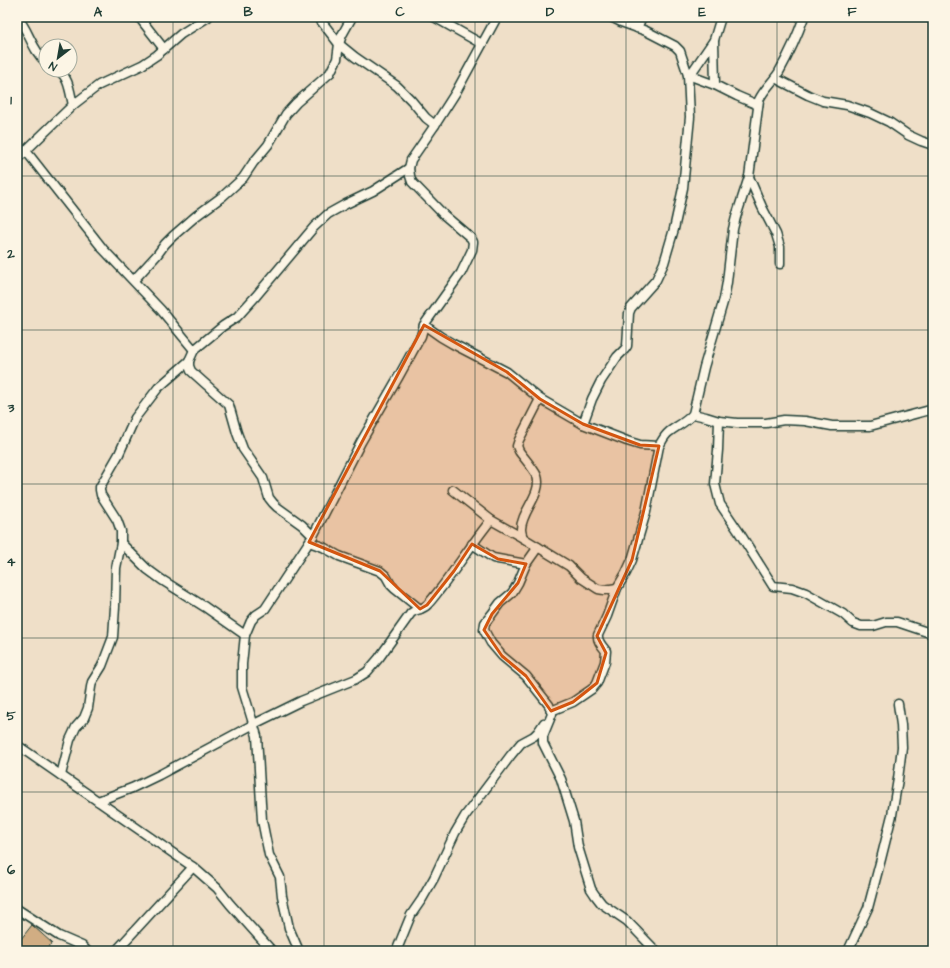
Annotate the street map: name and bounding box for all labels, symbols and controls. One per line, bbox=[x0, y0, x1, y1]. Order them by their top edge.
text: A bbox=[94, 3, 103, 21]
text: B bbox=[243, 3, 253, 21]
text: C bbox=[395, 3, 405, 21]
text: D bbox=[546, 3, 555, 21]
text: E bbox=[698, 3, 706, 21]
text: F bbox=[847, 3, 857, 21]
north arrow bbox=[38, 38, 78, 78]
text: N bbox=[46, 58, 60, 74]
text: 1 bbox=[10, 91, 12, 109]
text: 2 bbox=[6, 245, 15, 263]
text: 3 bbox=[7, 399, 15, 417]
text: 4 bbox=[7, 553, 16, 571]
text: 5 bbox=[6, 707, 16, 725]
text: 6 bbox=[7, 861, 16, 879]

